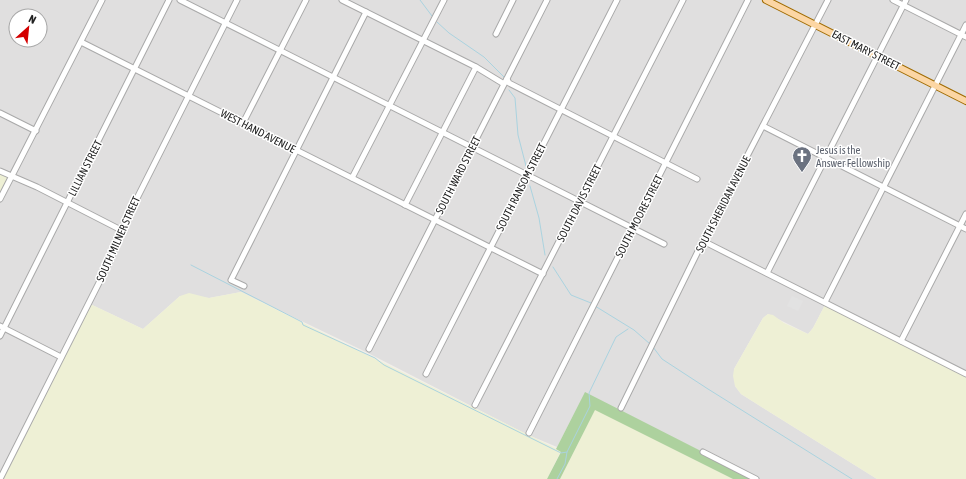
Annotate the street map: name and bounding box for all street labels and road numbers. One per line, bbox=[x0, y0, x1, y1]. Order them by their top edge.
street label: EAST MARY STREET bbox=[830, 28, 902, 72]
street label: WEST HAND AVENUE bbox=[219, 107, 298, 155]
street label: SOUTH WARD STREET bbox=[433, 134, 483, 216]
street label: LILLIAN STREET bbox=[66, 138, 104, 198]
street label: SOUTH RANSOM STREET bbox=[494, 141, 548, 233]
street label: SOUTH SHERIDAN AVENUE bbox=[693, 153, 753, 254]
street label: SOUTH DAVIS STREET bbox=[554, 162, 604, 244]
street label: SOUTH MOORE STREET bbox=[613, 172, 665, 259]
street label: SOUTH MILNER STREET bbox=[94, 194, 142, 283]

